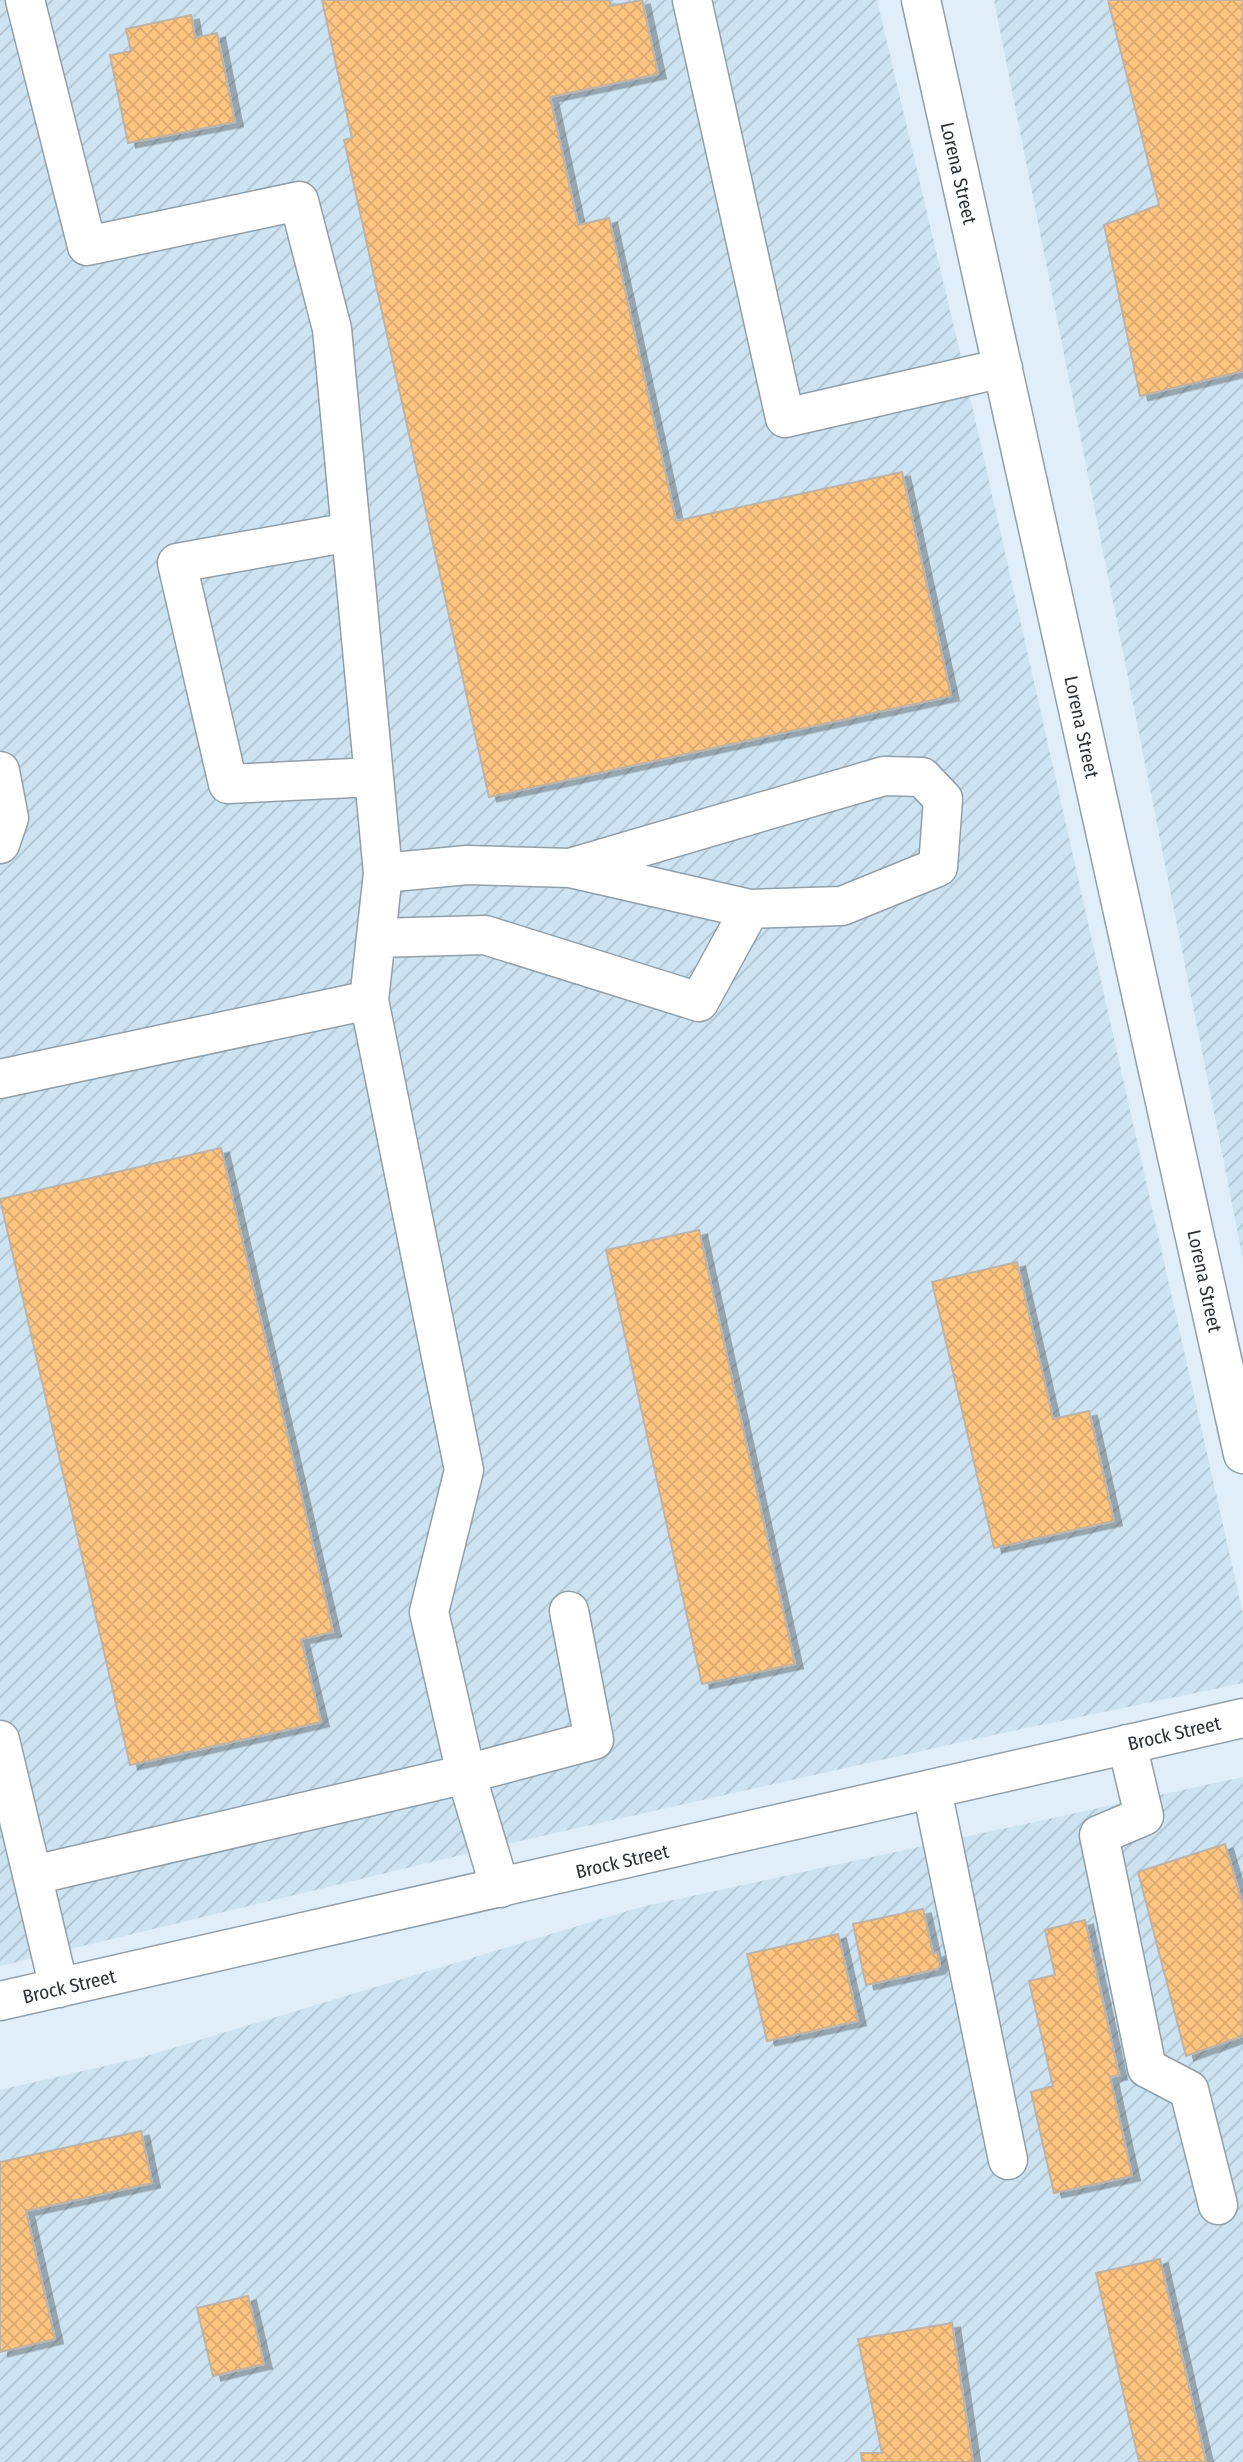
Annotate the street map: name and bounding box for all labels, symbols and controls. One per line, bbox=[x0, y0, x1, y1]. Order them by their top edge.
street label: Lorena Street bbox=[936, 120, 982, 227]
street label: Lorena Street bbox=[1059, 674, 1104, 781]
street label: Lorena Street bbox=[1182, 1228, 1227, 1335]
street label: Brock Street bbox=[1125, 1711, 1224, 1755]
street label: Brock Street bbox=[573, 1839, 672, 1883]
street label: Brock Street bbox=[20, 1964, 119, 2008]

